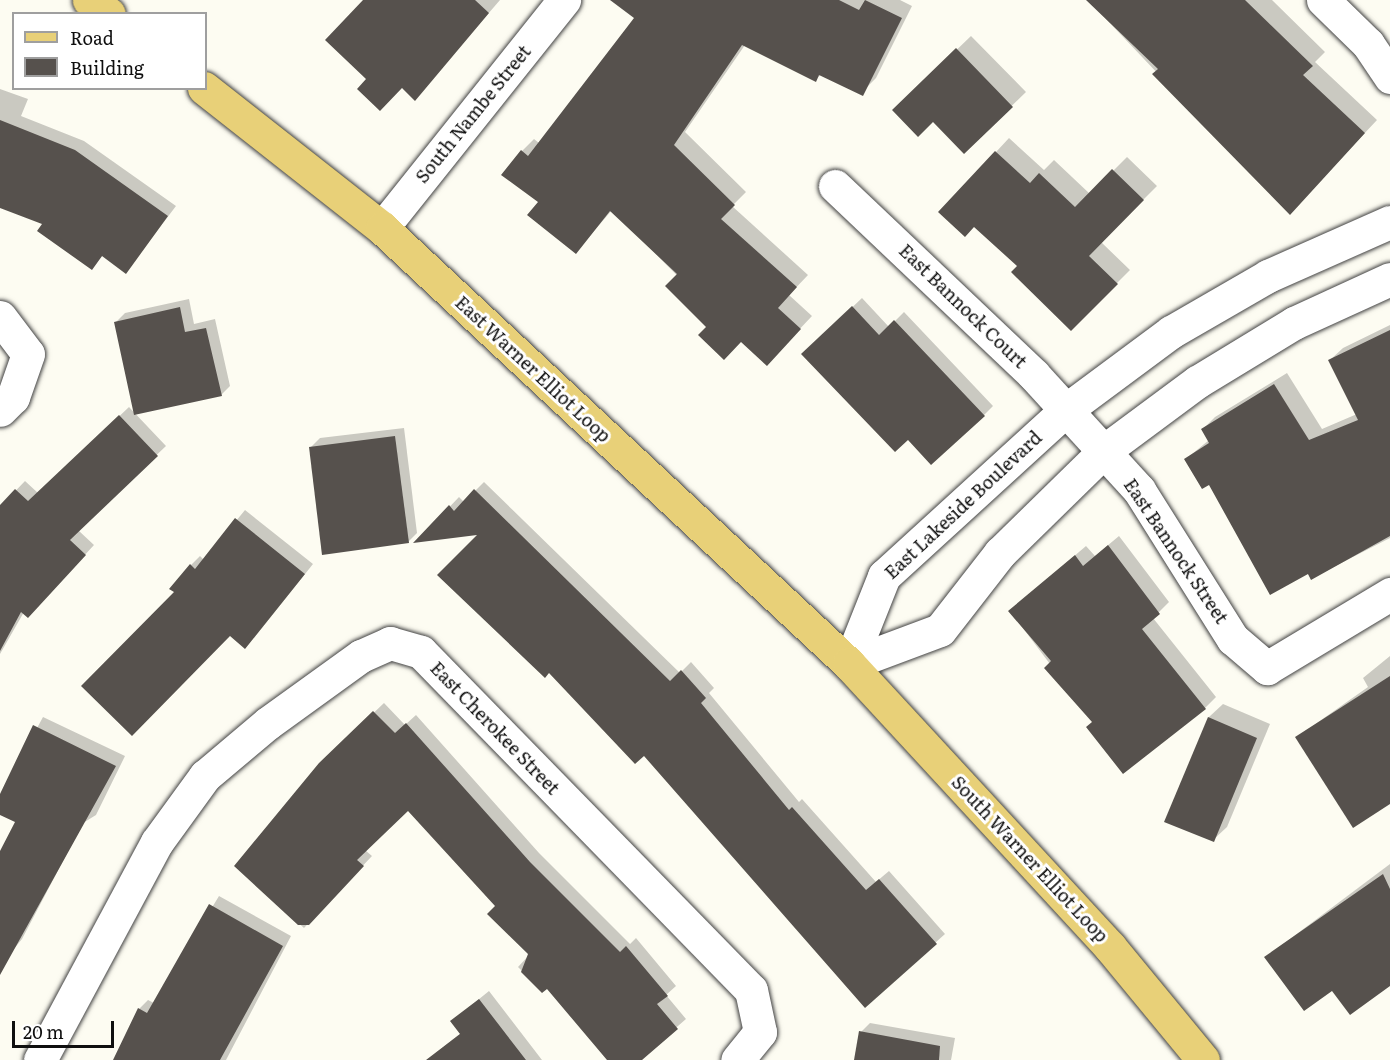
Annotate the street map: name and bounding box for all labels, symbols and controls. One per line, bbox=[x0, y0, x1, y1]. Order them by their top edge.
legend bbox=[12, 12, 207, 90]
text: Road bbox=[70, 24, 114, 51]
street label: South Nambe Street bbox=[411, 41, 535, 187]
text: Building bbox=[70, 54, 144, 81]
street label: East Bannock Court bbox=[895, 240, 1031, 372]
street label: East Warner Elliot Loop bbox=[451, 291, 615, 447]
street label: East Lakeside Boulevard bbox=[880, 427, 1046, 583]
street label: East Bannock Street bbox=[1119, 474, 1233, 628]
street label: East Cherokee Street bbox=[426, 657, 564, 799]
street label: South Warner Elliot Loop bbox=[947, 771, 1113, 947]
scale bar bbox=[15, 1009, 117, 1047]
text: 20 m bbox=[23, 1018, 64, 1045]

